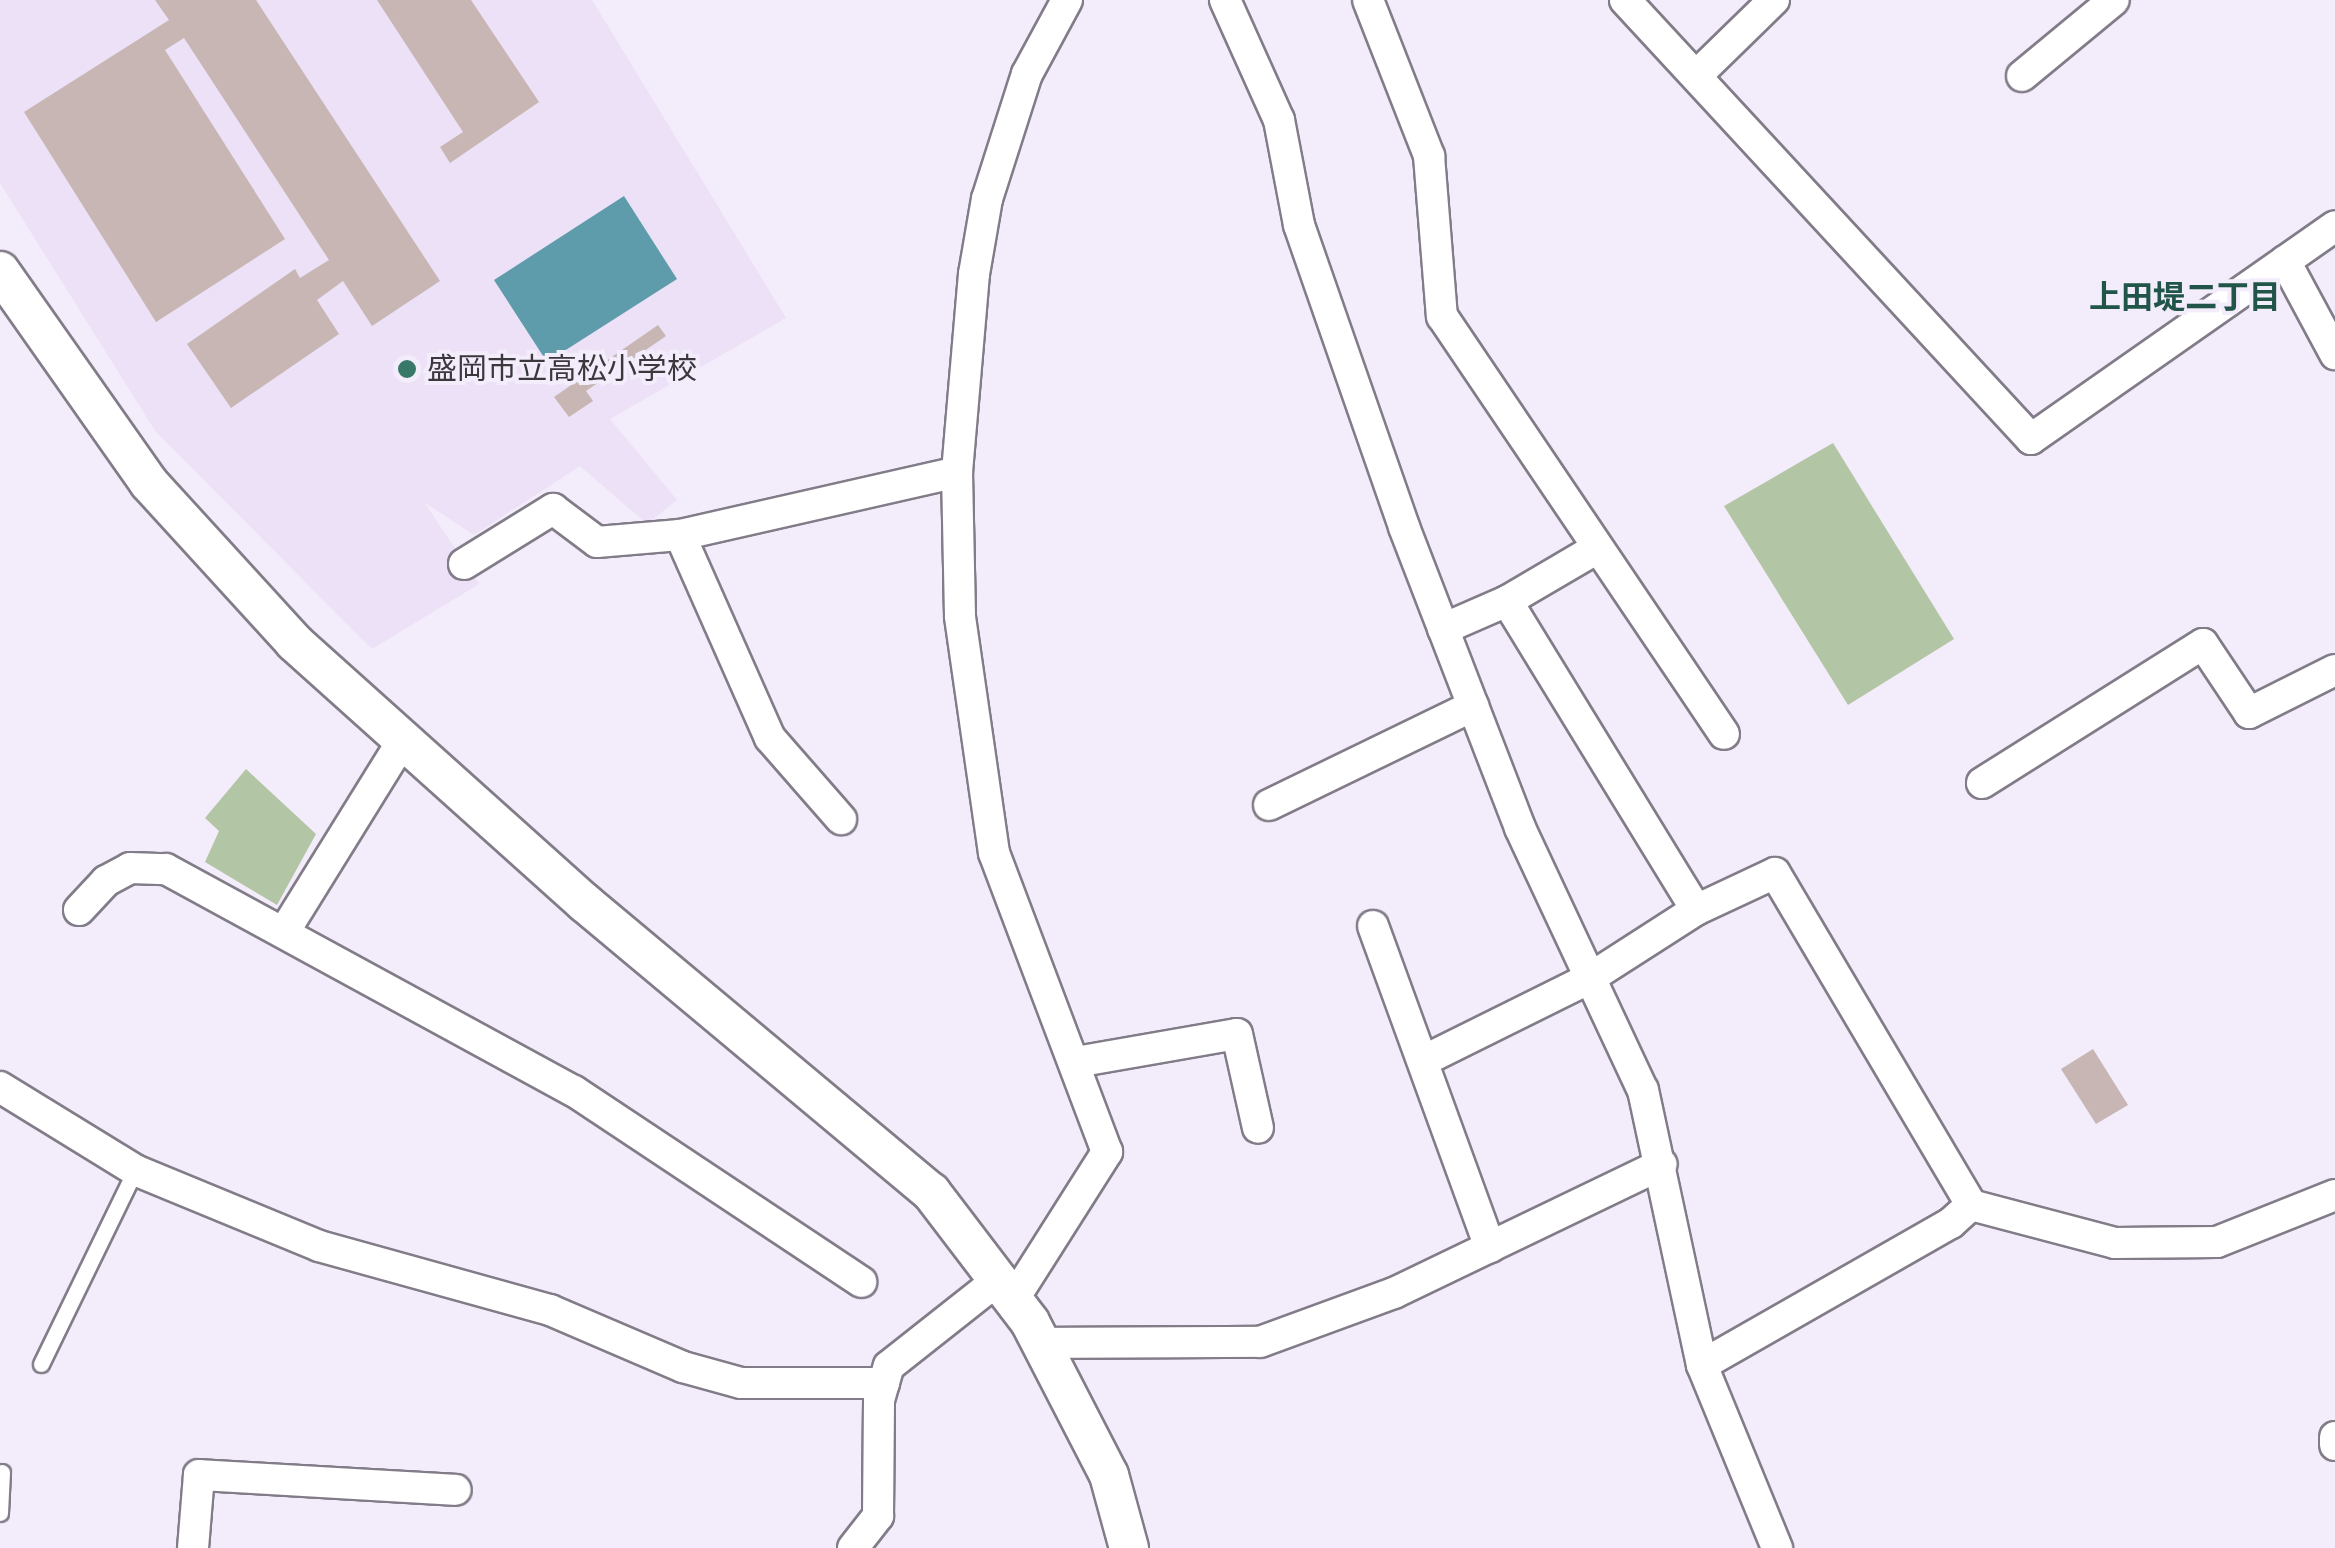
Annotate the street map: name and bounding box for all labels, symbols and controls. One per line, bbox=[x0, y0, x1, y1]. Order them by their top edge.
district label: 上田堤二丁目 bbox=[2089, 278, 2281, 316]
place label: 盛岡市立高松小学校 bbox=[427, 351, 697, 387]
marker: 盛岡市立高松小学校 bbox=[396, 358, 418, 380]

